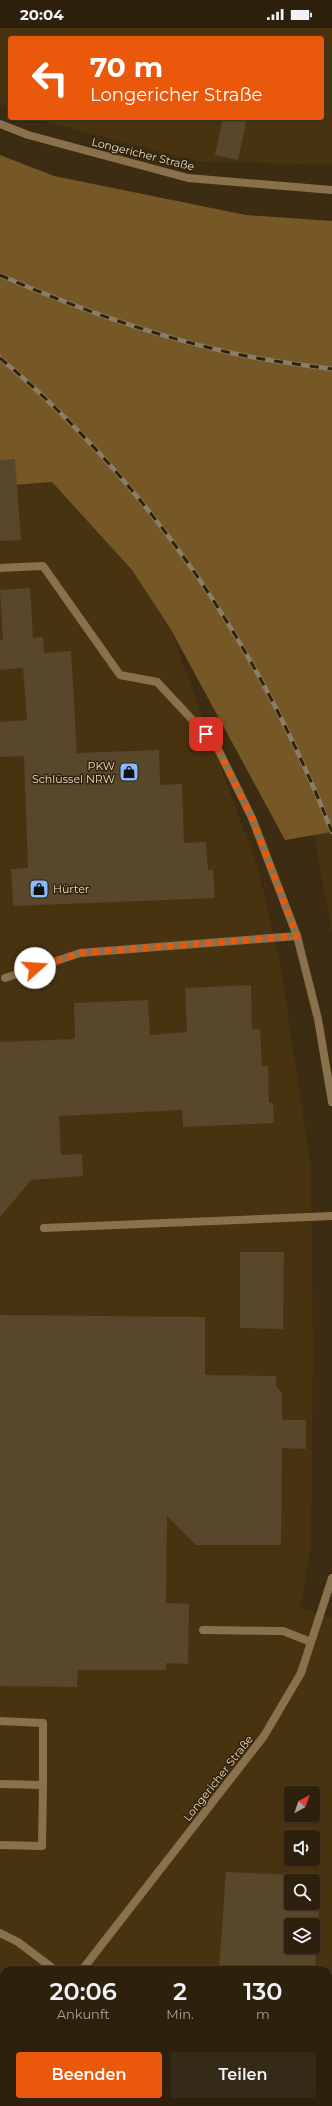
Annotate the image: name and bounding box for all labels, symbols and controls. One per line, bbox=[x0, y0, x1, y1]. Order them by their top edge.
text: 20:04 bbox=[20, 5, 64, 24]
text: 70 m bbox=[90, 50, 163, 84]
icon: left bbox=[24, 52, 76, 104]
text: Longericher Straße bbox=[90, 84, 262, 106]
street label: Longericher Straße bbox=[90, 134, 196, 174]
pin bbox=[189, 717, 223, 751]
icon: arrive bbox=[195, 723, 217, 745]
place label: PKW Schlüssel NRW bbox=[32, 759, 115, 786]
shop icon: PKW Schlüssel NRW bbox=[118, 761, 140, 783]
shop icon: Hürter bbox=[28, 878, 50, 900]
place label: Hürter bbox=[53, 882, 89, 896]
position arrow bbox=[14, 947, 56, 989]
street label: Longericher Straße bbox=[180, 1732, 256, 1824]
north arrow bbox=[284, 1786, 320, 1822]
map controls bbox=[284, 1786, 320, 1954]
button: sound bbox=[284, 1830, 320, 1866]
button: search bbox=[284, 1874, 320, 1910]
button: layers bbox=[284, 1918, 320, 1954]
text: 20:06 bbox=[50, 1977, 117, 2006]
text: 2 bbox=[173, 1977, 187, 2006]
text: 130 bbox=[243, 1977, 282, 2006]
text: Ankunft bbox=[57, 2006, 110, 2022]
text: Min. bbox=[166, 2006, 194, 2022]
text: m bbox=[256, 2006, 270, 2022]
button: Beenden bbox=[16, 2052, 162, 2098]
button: Teilen bbox=[170, 2052, 316, 2098]

